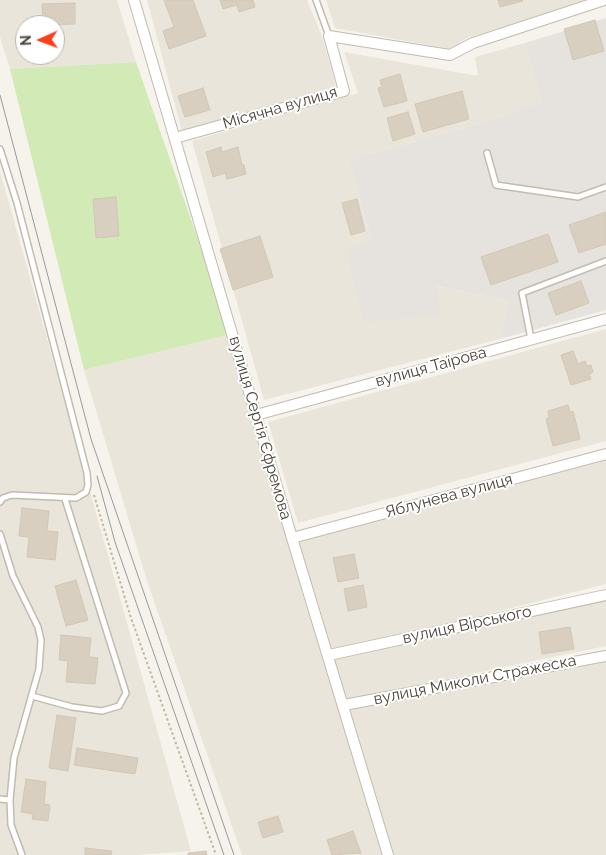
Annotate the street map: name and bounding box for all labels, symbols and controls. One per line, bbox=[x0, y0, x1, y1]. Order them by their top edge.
north arrow bbox=[15, 15, 65, 65]
text: N bbox=[18, 35, 34, 46]
street label: Місячна вулиця bbox=[220, 82, 340, 134]
street label: вулиця Сергія Єфремова bbox=[225, 334, 295, 522]
street label: вулиця Таїрова bbox=[373, 343, 489, 391]
street label: Яблунева вулиця bbox=[383, 470, 515, 522]
street label: вулиця Вірського bbox=[401, 602, 533, 648]
street label: вулиця Миколи Стражеска bbox=[372, 651, 578, 709]

